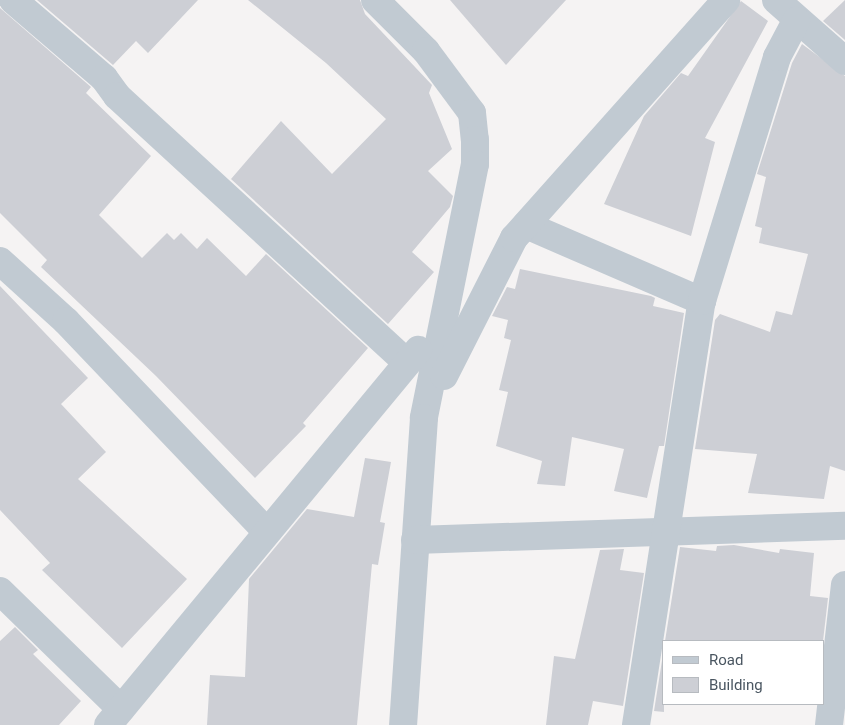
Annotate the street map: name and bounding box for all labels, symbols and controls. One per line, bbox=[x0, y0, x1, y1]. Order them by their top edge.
legend bbox=[662, 640, 825, 705]
text: Road bbox=[709, 651, 743, 669]
text: Building bbox=[709, 676, 763, 694]

